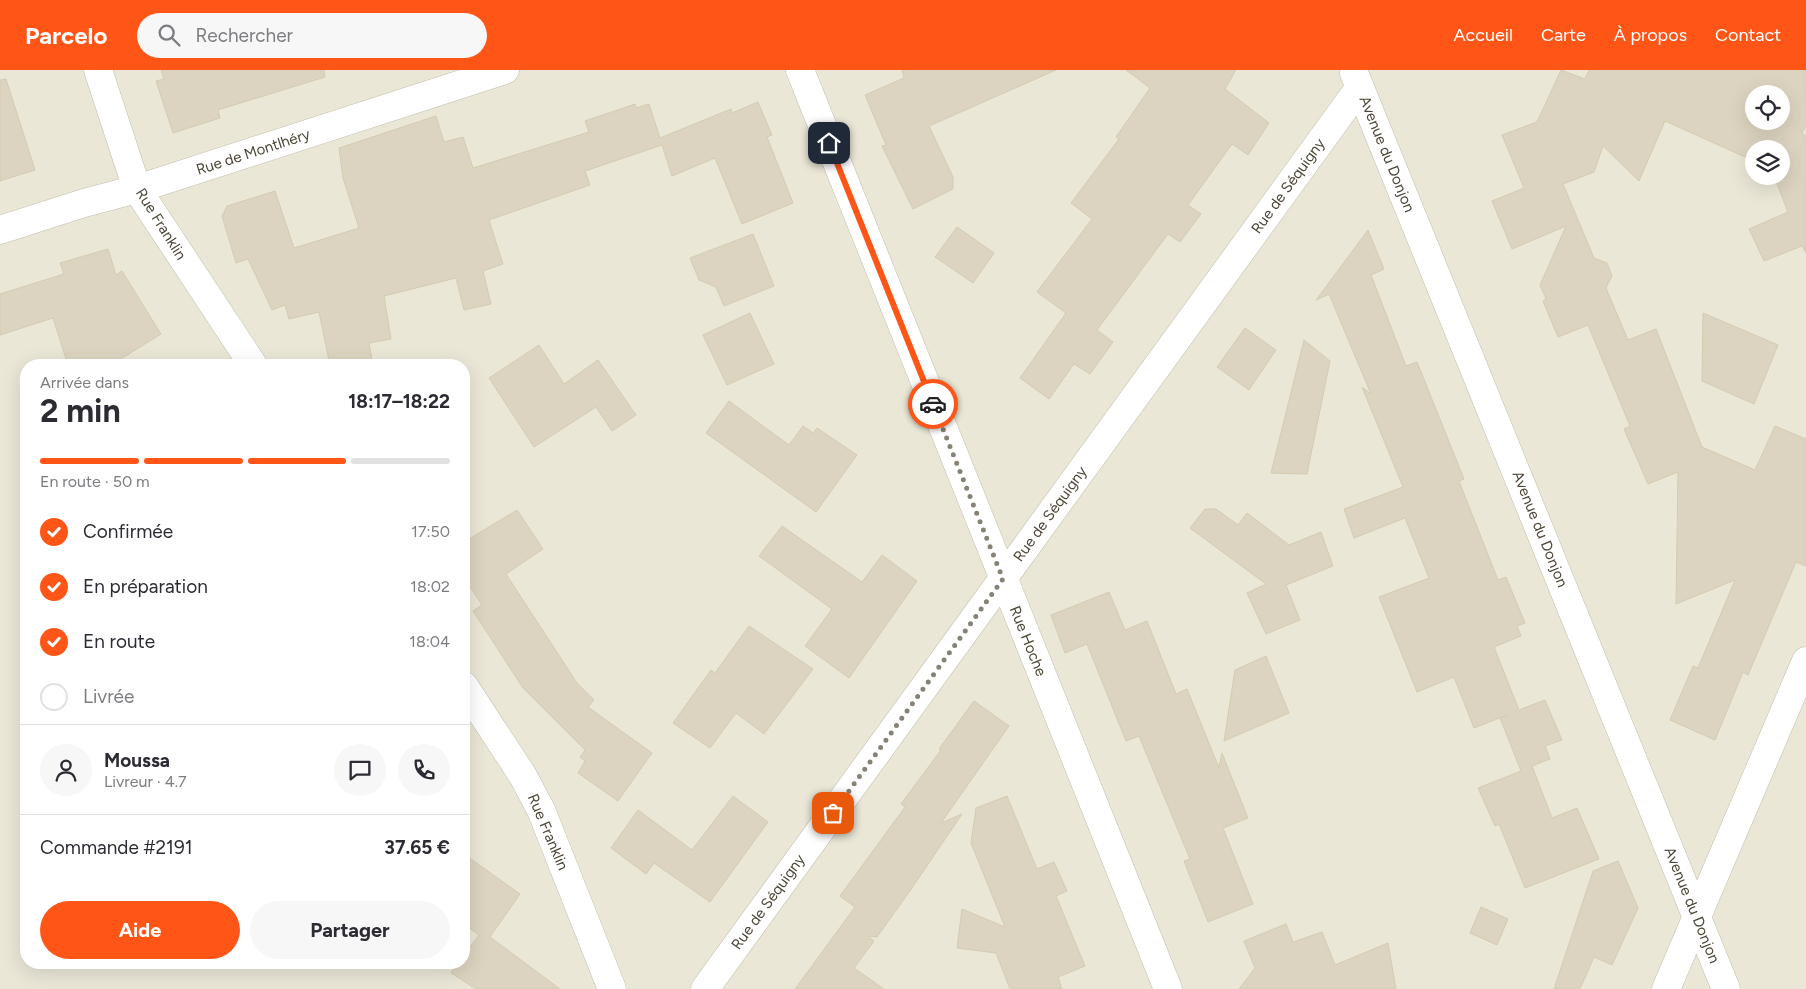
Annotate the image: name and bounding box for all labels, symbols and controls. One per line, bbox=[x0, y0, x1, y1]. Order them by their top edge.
search box bbox=[137, 13, 487, 58]
text: Parcelo bbox=[25, 21, 107, 50]
icon: search bbox=[155, 21, 183, 49]
text: Rechercher bbox=[195, 24, 293, 47]
text: Accueil bbox=[1453, 24, 1513, 46]
text: Carte bbox=[1541, 24, 1586, 46]
text: À propos bbox=[1614, 24, 1687, 46]
text: Contact bbox=[1715, 24, 1781, 46]
map controls bbox=[1745, 85, 1790, 185]
button: locate bbox=[1745, 85, 1790, 130]
street label: Avenue du Donjon bbox=[1355, 93, 1419, 215]
pin bbox=[808, 122, 850, 164]
street label: Rue de Montlhéry bbox=[194, 125, 312, 179]
icon: home bbox=[815, 129, 843, 157]
street label: Rue de Séquigny bbox=[1247, 135, 1329, 237]
button: layers bbox=[1745, 140, 1790, 185]
street label: Rue Franklin bbox=[132, 185, 190, 263]
text: Arrivée dans bbox=[40, 373, 129, 392]
courier bbox=[908, 379, 958, 429]
text: 18:17–18:22 bbox=[348, 390, 450, 413]
icon: car bbox=[919, 390, 947, 418]
text: 2 min bbox=[40, 392, 121, 430]
street label: Rue de Séquigny bbox=[1009, 463, 1091, 565]
street label: Avenue du Donjon bbox=[1508, 468, 1572, 590]
text: En route · 50 m bbox=[40, 472, 150, 491]
icon: check bbox=[40, 518, 68, 546]
text: Confirmée bbox=[83, 520, 173, 543]
text: 17:50 bbox=[411, 522, 450, 541]
icon: check bbox=[40, 573, 68, 601]
text: En préparation bbox=[83, 575, 208, 598]
text: 18:02 bbox=[410, 577, 450, 596]
street label: Rue Hoche bbox=[1006, 603, 1050, 679]
icon: check bbox=[40, 628, 68, 656]
text: En route bbox=[83, 630, 155, 653]
text: 18:04 bbox=[409, 632, 450, 651]
text: Livrée bbox=[83, 685, 134, 708]
button: person bbox=[40, 744, 92, 796]
button: chat bbox=[334, 744, 386, 796]
button: phone bbox=[398, 744, 450, 796]
text: Moussa bbox=[104, 749, 170, 772]
text: Livreur · 4.7 bbox=[104, 772, 187, 791]
street label: Rue Franklin bbox=[524, 791, 572, 873]
pin bbox=[812, 792, 854, 834]
icon: bag bbox=[819, 799, 847, 827]
text: Commande #2191 bbox=[40, 836, 193, 859]
text: 37.65 € bbox=[384, 836, 450, 859]
street label: Avenue du Donjon bbox=[1660, 844, 1724, 966]
street label: Rue de Séquigny bbox=[727, 851, 809, 953]
button: Aide bbox=[40, 901, 240, 959]
button: Partager bbox=[250, 901, 450, 959]

